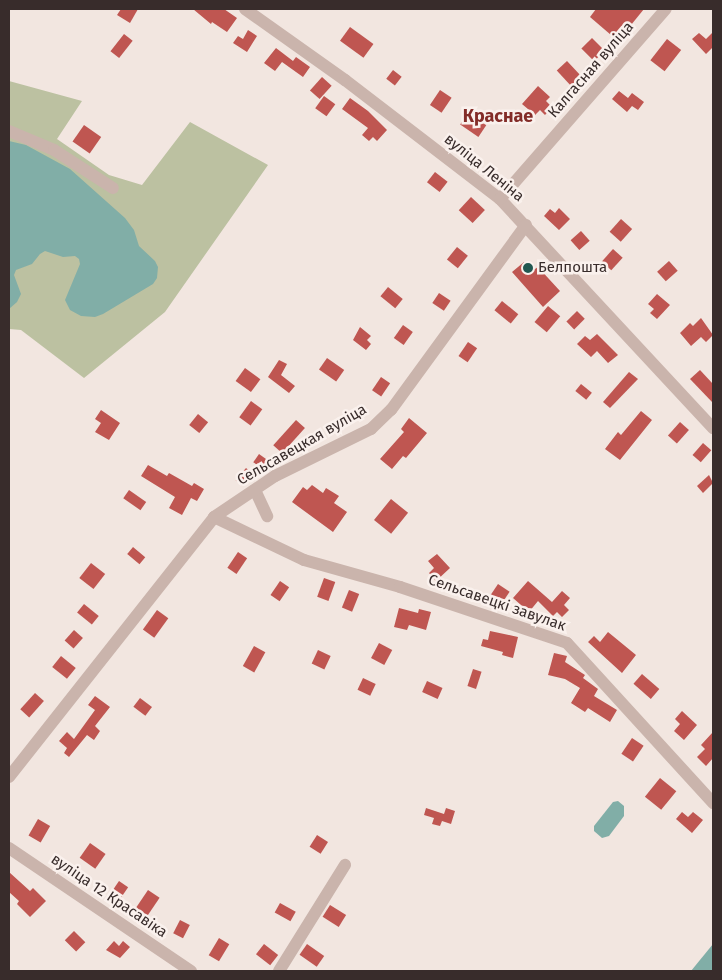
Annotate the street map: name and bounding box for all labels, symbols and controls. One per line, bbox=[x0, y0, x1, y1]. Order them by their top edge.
street label: Калгасная вуліца bbox=[544, 18, 638, 122]
district label: Краснае bbox=[463, 105, 533, 127]
street label: вуліца Леніна bbox=[440, 130, 528, 206]
place label: Белпошта bbox=[538, 259, 607, 277]
marker: Белпошта bbox=[522, 262, 534, 274]
street label: Сельсавецкая вуліца bbox=[234, 401, 370, 489]
street label: Сельсавецкі завулак bbox=[426, 571, 568, 635]
street label: вуліца 12 Красавіка bbox=[47, 850, 171, 942]

